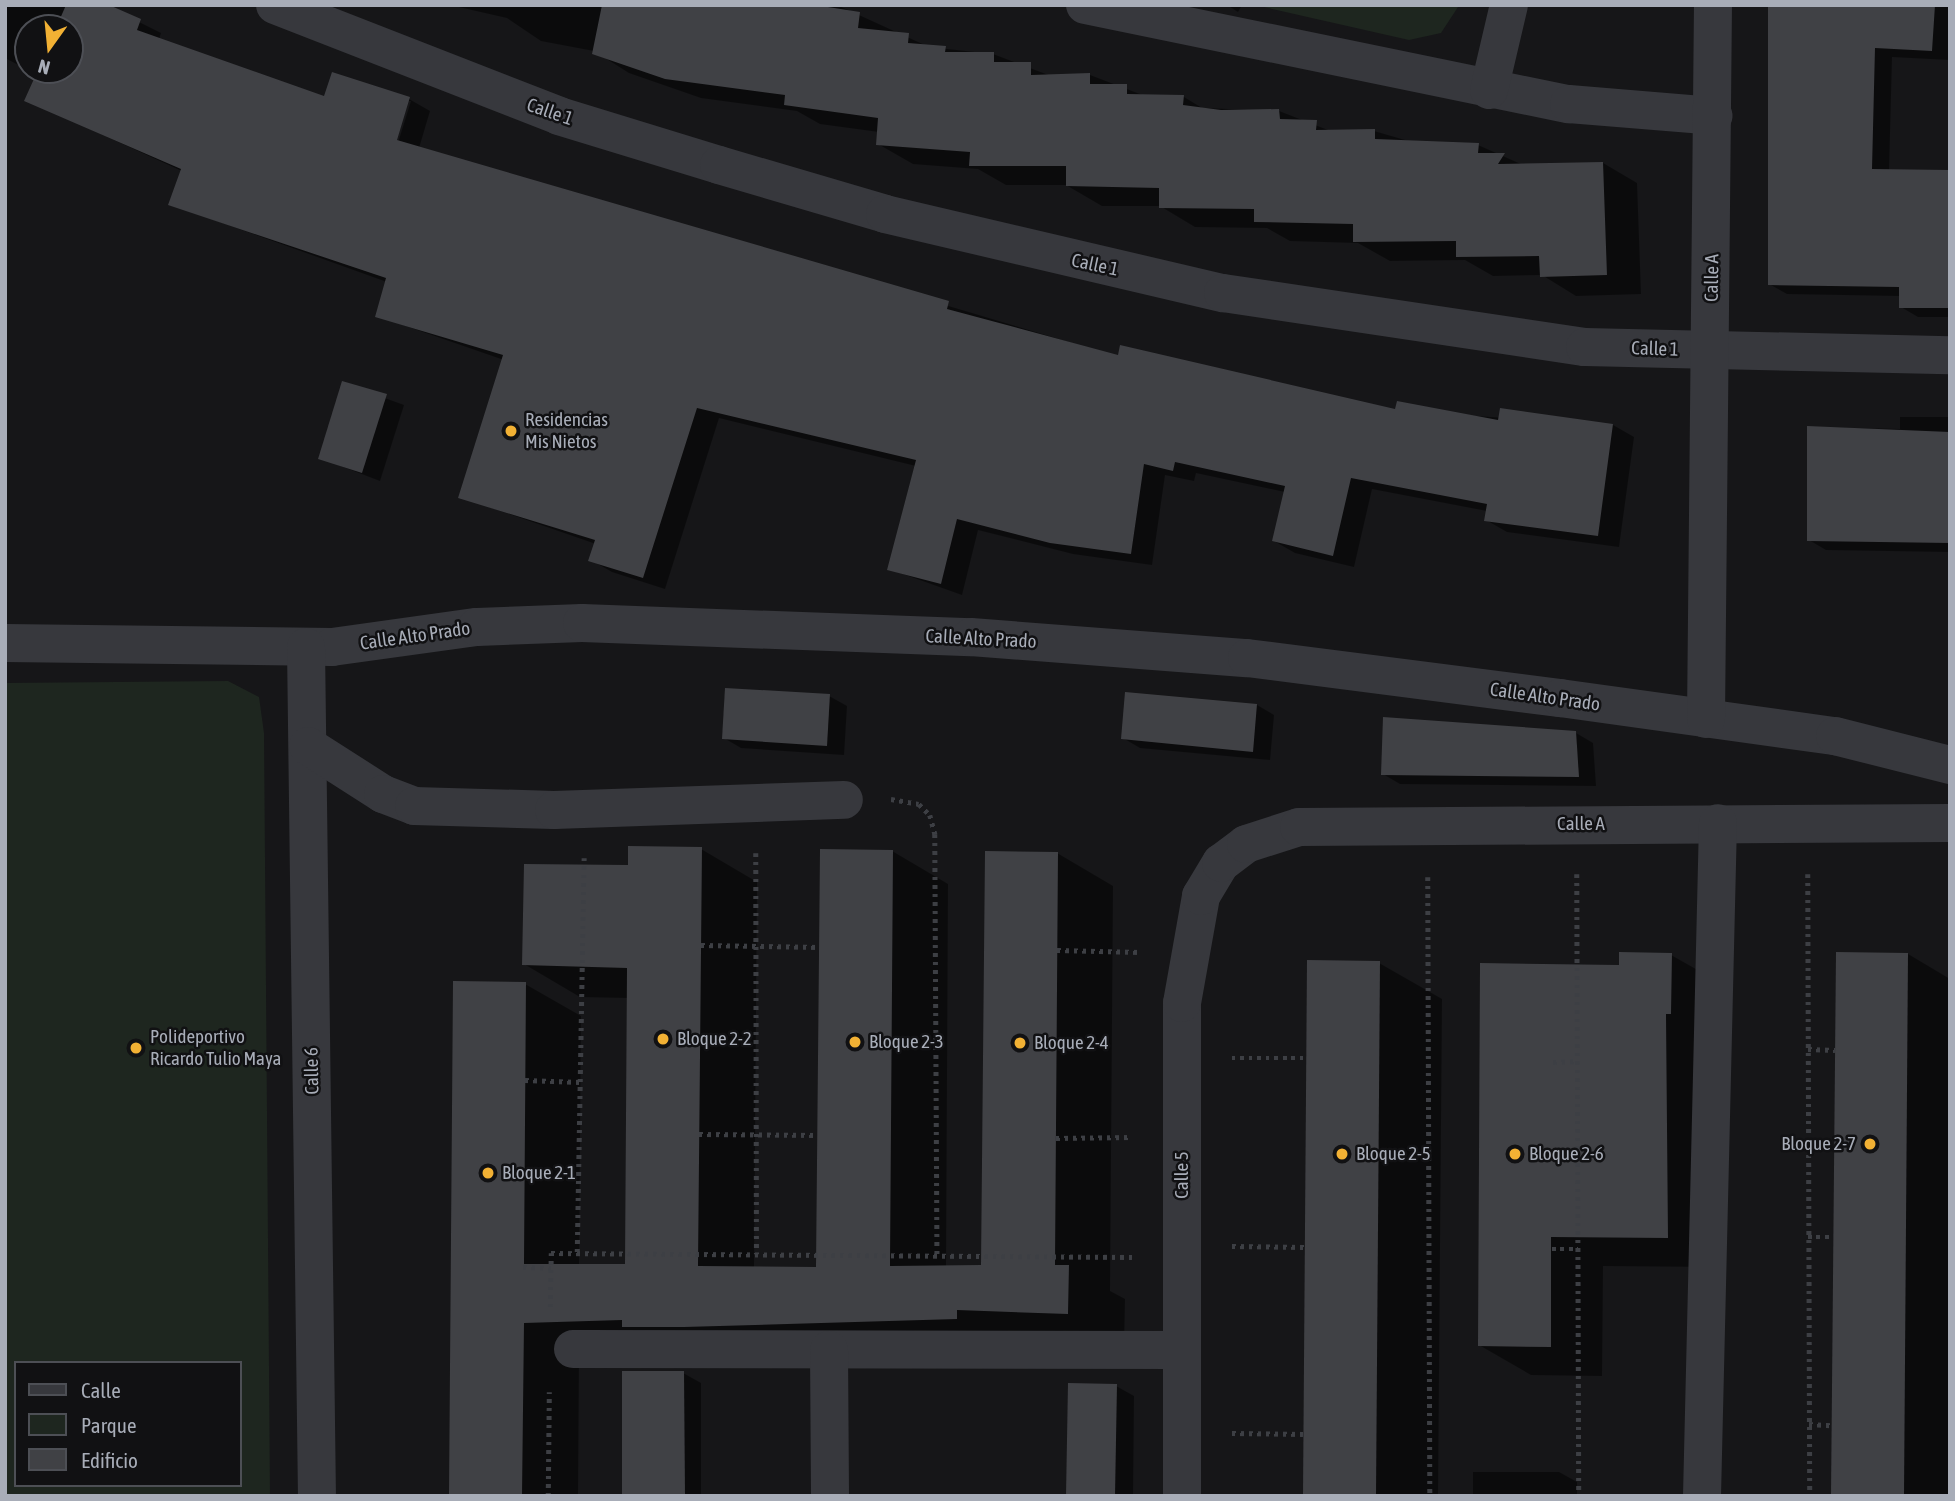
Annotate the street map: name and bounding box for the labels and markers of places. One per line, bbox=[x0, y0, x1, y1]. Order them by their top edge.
place label: Residencias Mis Nietos bbox=[525, 409, 608, 453]
marker: Residencias Mis Nietos bbox=[503, 423, 519, 439]
place label: Polideportivo Ricardo Tulio Maya bbox=[150, 1026, 281, 1070]
place label: Bloque 2-2 bbox=[677, 1028, 752, 1050]
marker: Bloque 2-2 bbox=[655, 1031, 671, 1047]
place label: Bloque 2-3 bbox=[869, 1031, 944, 1053]
place label: Bloque 2-4 bbox=[1034, 1032, 1109, 1054]
marker: Bloque 2-3 bbox=[847, 1034, 863, 1050]
marker: Bloque 2-4 bbox=[1012, 1035, 1028, 1051]
marker: Polideportivo Ricardo Tulio Maya bbox=[128, 1040, 144, 1056]
place label: Bloque 2-7 bbox=[1781, 1133, 1856, 1155]
marker: Bloque 2-7 bbox=[1862, 1136, 1878, 1152]
place label: Bloque 2-5 bbox=[1356, 1143, 1431, 1165]
place label: Bloque 2-6 bbox=[1529, 1143, 1604, 1165]
marker: Bloque 2-5 bbox=[1334, 1146, 1350, 1162]
marker: Bloque 2-6 bbox=[1507, 1146, 1523, 1162]
place label: Bloque 2-1 bbox=[502, 1162, 576, 1184]
marker: Bloque 2-1 bbox=[480, 1165, 496, 1181]

